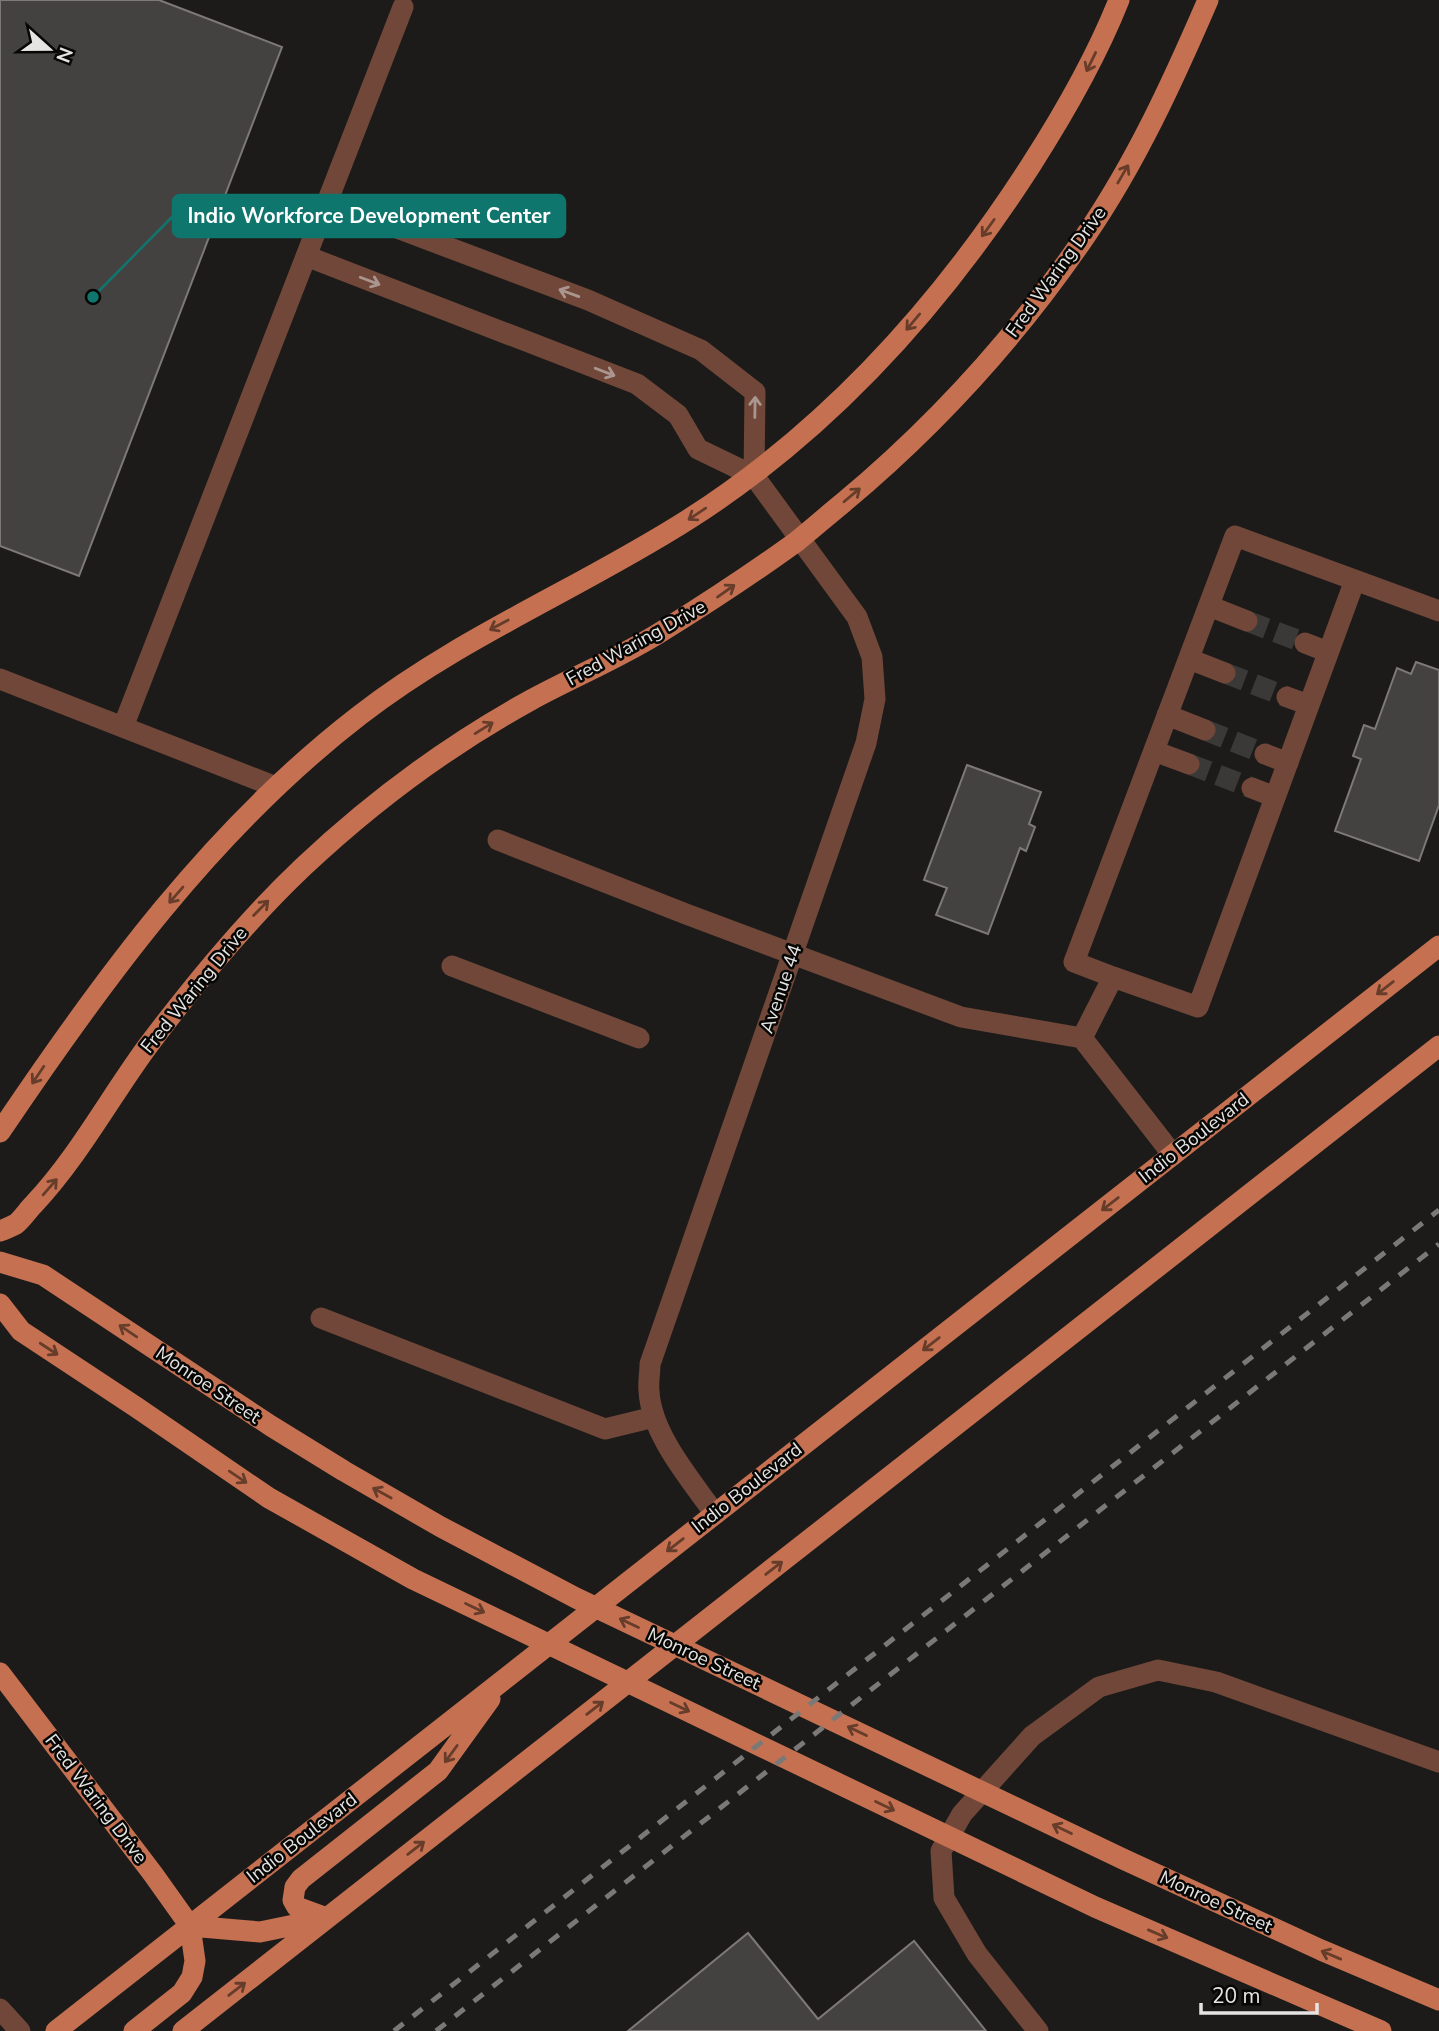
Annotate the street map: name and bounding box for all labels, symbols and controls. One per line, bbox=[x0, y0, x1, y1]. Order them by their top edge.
north arrow bbox=[14, 14, 84, 84]
text: N bbox=[49, 43, 79, 66]
one-way arrow bbox=[1084, 51, 1097, 72]
one-way arrow bbox=[1117, 164, 1131, 184]
callout: Indio Workforce Development Center bbox=[173, 195, 565, 237]
street label: Fred Waring Drive bbox=[1000, 201, 1112, 343]
text: Indio Workforce Development Center bbox=[187, 202, 551, 230]
one-way arrow bbox=[981, 219, 996, 238]
one-way arrow bbox=[358, 276, 380, 288]
one-way arrow bbox=[559, 286, 581, 298]
one-way arrow bbox=[905, 313, 921, 331]
one-way arrow bbox=[593, 367, 615, 379]
one-way arrow bbox=[748, 396, 761, 419]
one-way arrow bbox=[842, 488, 860, 503]
one-way arrow bbox=[688, 507, 707, 521]
one-way arrow bbox=[716, 584, 735, 598]
street label: Fred Waring Drive bbox=[561, 594, 711, 692]
one-way arrow bbox=[489, 619, 510, 633]
one-way arrow bbox=[474, 721, 494, 735]
one-way arrow bbox=[168, 885, 184, 903]
one-way arrow bbox=[253, 900, 270, 917]
street label: Fred Waring Drive bbox=[135, 921, 253, 1059]
street label: Avenue 44 bbox=[754, 941, 808, 1037]
one-way arrow bbox=[1377, 980, 1395, 996]
one-way arrow bbox=[31, 1065, 45, 1085]
street label: Indio Boulevard bbox=[1133, 1087, 1255, 1189]
one-way arrow bbox=[42, 1178, 58, 1196]
one-way arrow bbox=[1101, 1197, 1120, 1212]
one-way arrow bbox=[119, 1324, 138, 1338]
one-way arrow bbox=[922, 1337, 941, 1352]
street label: Monroe Street bbox=[150, 1340, 266, 1430]
one-way arrow bbox=[39, 1342, 58, 1357]
street label: Indio Boulevard bbox=[686, 1437, 808, 1539]
one-way arrow bbox=[228, 1469, 247, 1484]
one-way arrow bbox=[372, 1486, 392, 1500]
one-way arrow bbox=[666, 1538, 684, 1553]
one-way arrow bbox=[764, 1560, 783, 1575]
one-way arrow bbox=[464, 1602, 485, 1616]
one-way arrow bbox=[619, 1616, 640, 1629]
street label: Monroe Street bbox=[643, 1622, 765, 1697]
one-way arrow bbox=[585, 1701, 604, 1716]
one-way arrow bbox=[669, 1701, 690, 1714]
one-way arrow bbox=[847, 1724, 868, 1737]
street label: Fred Waring Drive bbox=[39, 1729, 153, 1869]
one-way arrow bbox=[444, 1744, 458, 1763]
street label: Indio Boulevard bbox=[241, 1787, 363, 1889]
one-way arrow bbox=[874, 1799, 895, 1813]
one-way arrow bbox=[1052, 1822, 1073, 1835]
one-way arrow bbox=[406, 1841, 425, 1856]
street label: Monroe Street bbox=[1155, 1865, 1277, 1940]
one-way arrow bbox=[1147, 1928, 1168, 1941]
one-way arrow bbox=[1320, 1947, 1342, 1960]
scale bar bbox=[1201, 1972, 1316, 2016]
one-way arrow bbox=[227, 1981, 246, 1996]
text: 20 m bbox=[1212, 1982, 1261, 2010]

